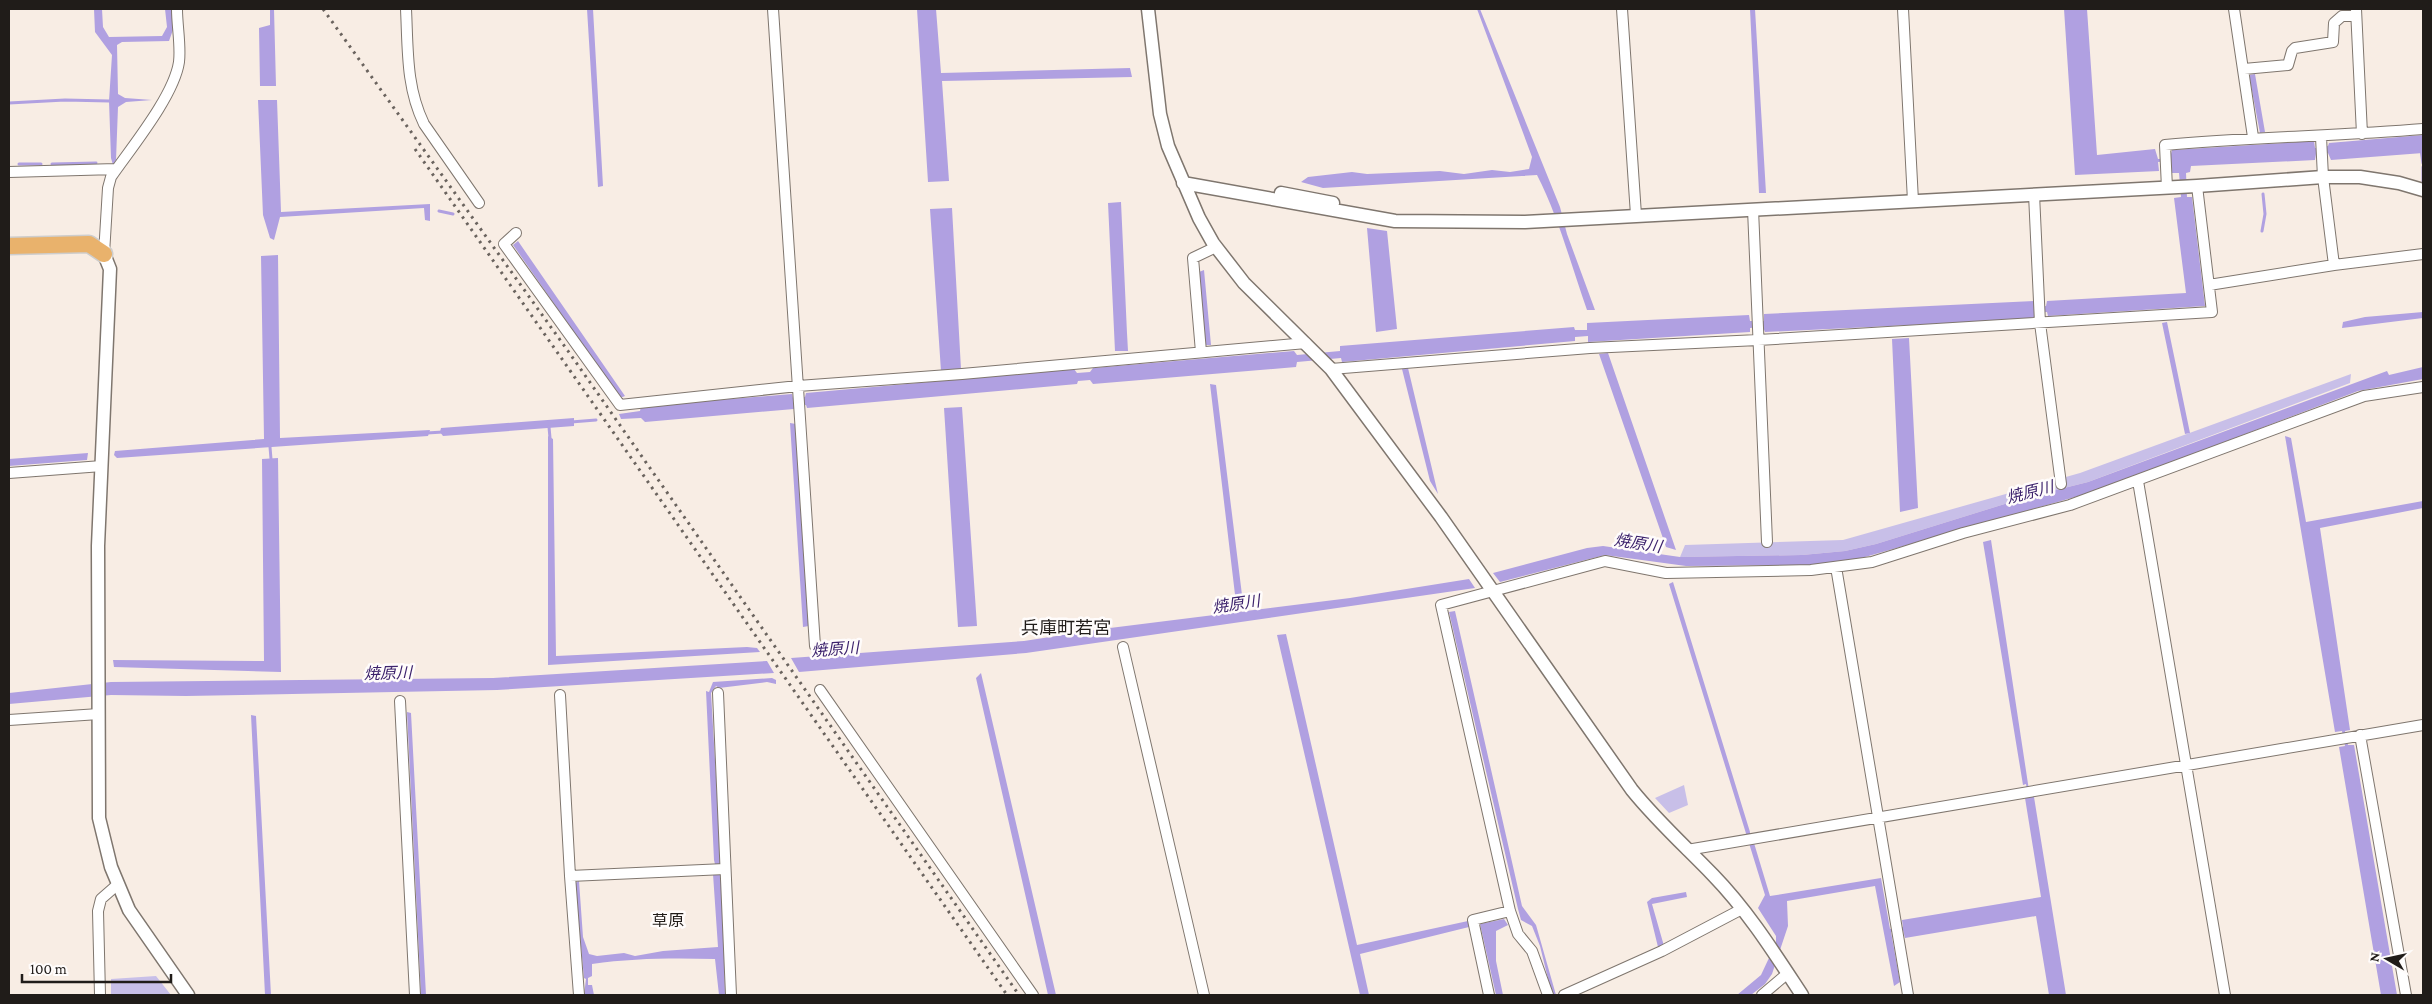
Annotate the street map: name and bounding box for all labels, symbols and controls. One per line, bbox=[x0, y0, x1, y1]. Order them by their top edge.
water label: 焼原川 bbox=[2005, 477, 2057, 506]
water label: 焼原川 bbox=[1613, 531, 1665, 555]
water label: 焼原川 bbox=[1211, 592, 1263, 616]
district label: 兵庫町若宮 bbox=[1021, 618, 1111, 638]
water label: 焼原川 bbox=[810, 639, 862, 659]
water label: 焼原川 bbox=[364, 664, 414, 682]
district label: 草原 bbox=[652, 912, 684, 929]
north arrow bbox=[2362, 934, 2412, 984]
text: N bbox=[2366, 951, 2383, 963]
scale bar bbox=[22, 952, 171, 984]
text: 100 m bbox=[30, 961, 67, 977]

